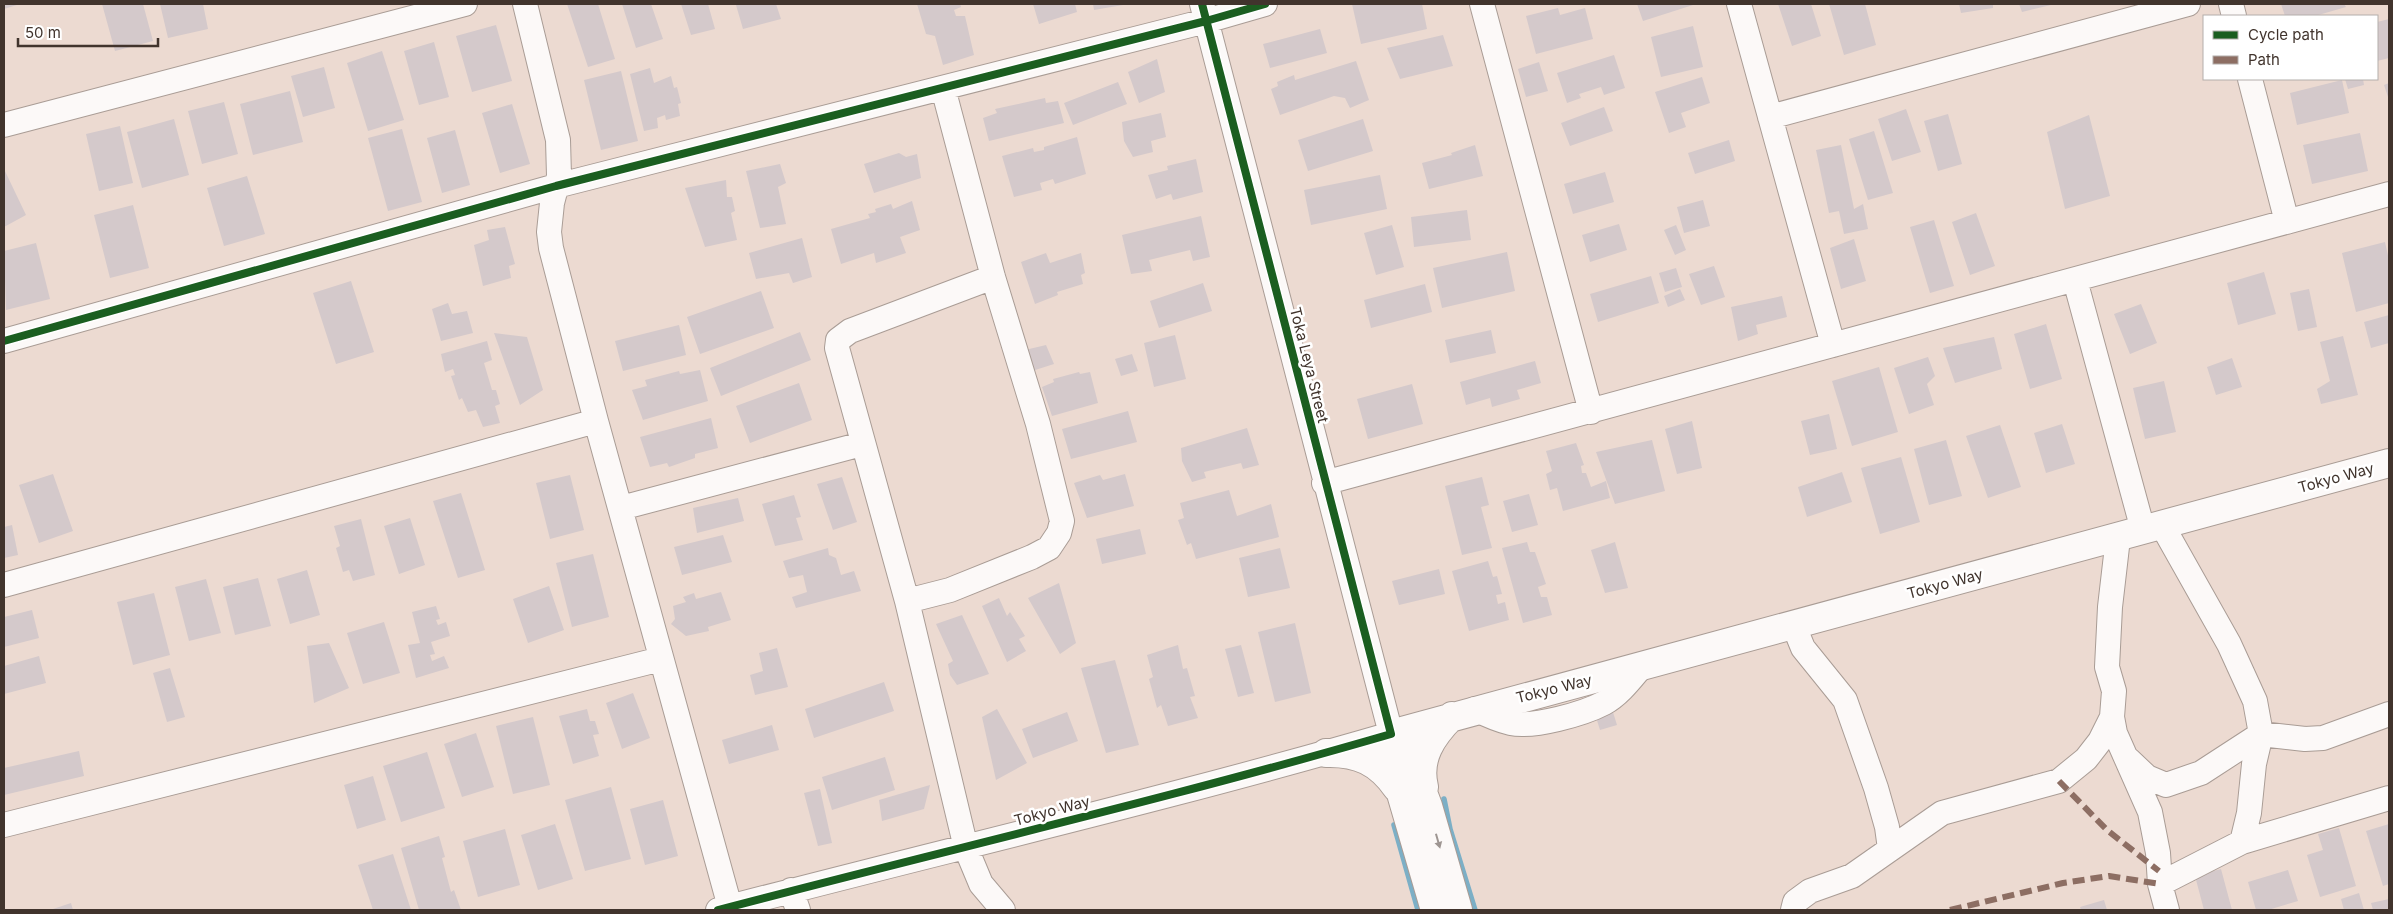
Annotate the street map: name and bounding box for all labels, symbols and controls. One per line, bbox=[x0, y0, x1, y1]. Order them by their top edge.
scale bar bbox=[18, 15, 158, 47]
legend bbox=[2203, 15, 2378, 80]
text: 50 m bbox=[25, 23, 61, 42]
text: Cycle path bbox=[2248, 25, 2324, 44]
text: Path bbox=[2248, 50, 2280, 69]
street label: Toka Leya Street bbox=[1286, 305, 1333, 425]
street label: Tokyo Way bbox=[2296, 458, 2376, 497]
street label: Tokyo Way bbox=[1905, 564, 1985, 603]
street label: Tokyo Way bbox=[1514, 670, 1594, 707]
street label: Tokyo Way bbox=[1012, 791, 1092, 830]
one-way arrow bbox=[1434, 834, 1442, 849]

